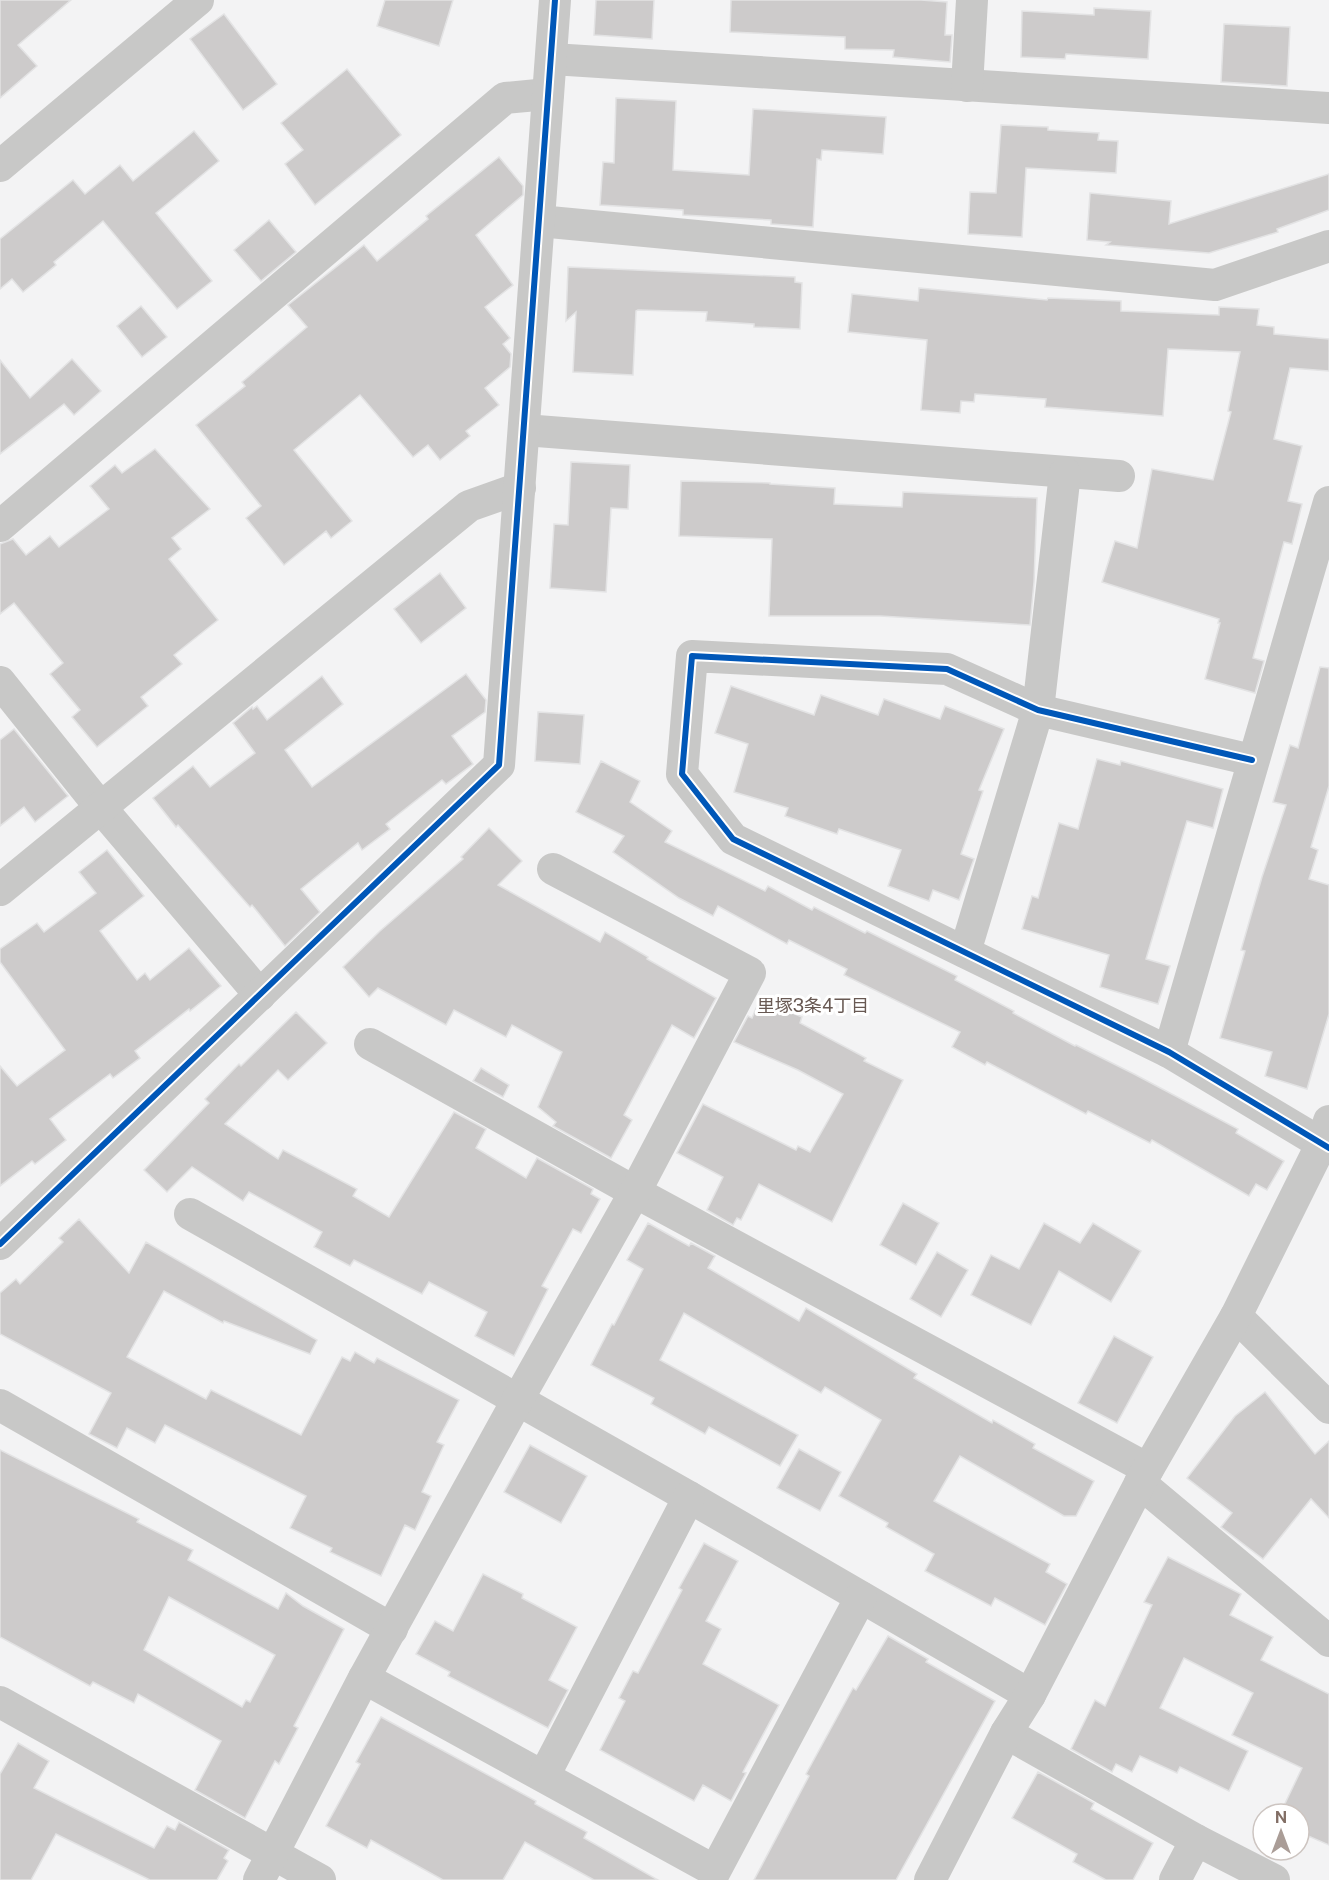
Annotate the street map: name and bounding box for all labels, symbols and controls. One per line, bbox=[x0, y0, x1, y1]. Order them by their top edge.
district label: 里塚3条4丁目 bbox=[757, 995, 869, 1016]
north arrow bbox=[1251, 1802, 1311, 1862]
text: N bbox=[1275, 1808, 1287, 1827]

